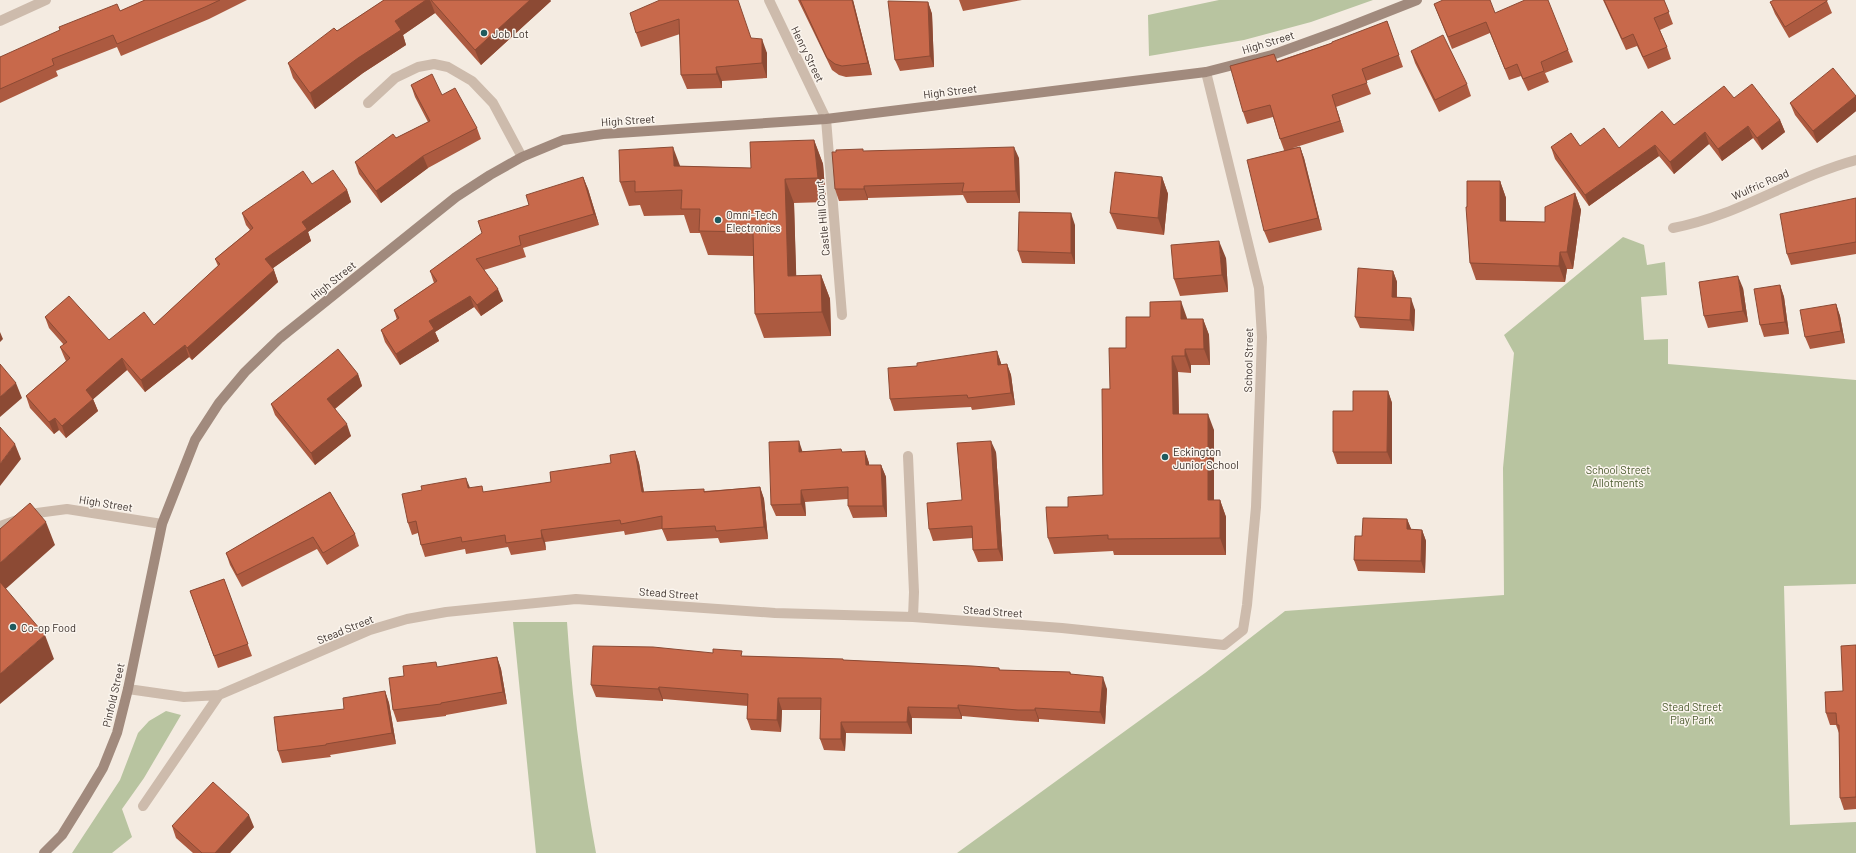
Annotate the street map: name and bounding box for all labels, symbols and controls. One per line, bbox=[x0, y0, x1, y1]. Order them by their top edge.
street label: Henry Street bbox=[789, 24, 827, 84]
place label: Job Lot bbox=[492, 27, 529, 40]
marker: Job Lot bbox=[479, 28, 489, 38]
street label: High Street bbox=[1240, 28, 1296, 56]
street label: High Street bbox=[922, 81, 978, 101]
street label: High Street bbox=[601, 112, 655, 128]
street label: Wulfric Road bbox=[1730, 166, 1790, 202]
street label: Castle Hill Court bbox=[812, 180, 832, 256]
place label: Omni-Tech Electronics bbox=[726, 208, 780, 234]
marker: Omni-Tech Electronics bbox=[713, 215, 723, 225]
street label: High Street bbox=[308, 258, 358, 302]
street label: School Street bbox=[1241, 328, 1255, 392]
place label: Eckington Junior School bbox=[1173, 445, 1239, 471]
marker: Eckington Junior School bbox=[1160, 452, 1170, 462]
park label: School Street Allotments bbox=[1586, 463, 1650, 489]
street label: High Street bbox=[78, 492, 134, 514]
street label: Stead Street bbox=[639, 584, 699, 602]
street label: Stead Street bbox=[963, 602, 1023, 620]
street label: Stead Street bbox=[315, 612, 375, 646]
place label: Co-op Food bbox=[21, 621, 76, 634]
marker: Co-op Food bbox=[8, 622, 18, 632]
street label: Pinfold Street bbox=[99, 662, 127, 728]
park label: Stead Street Play Park bbox=[1662, 700, 1722, 726]

